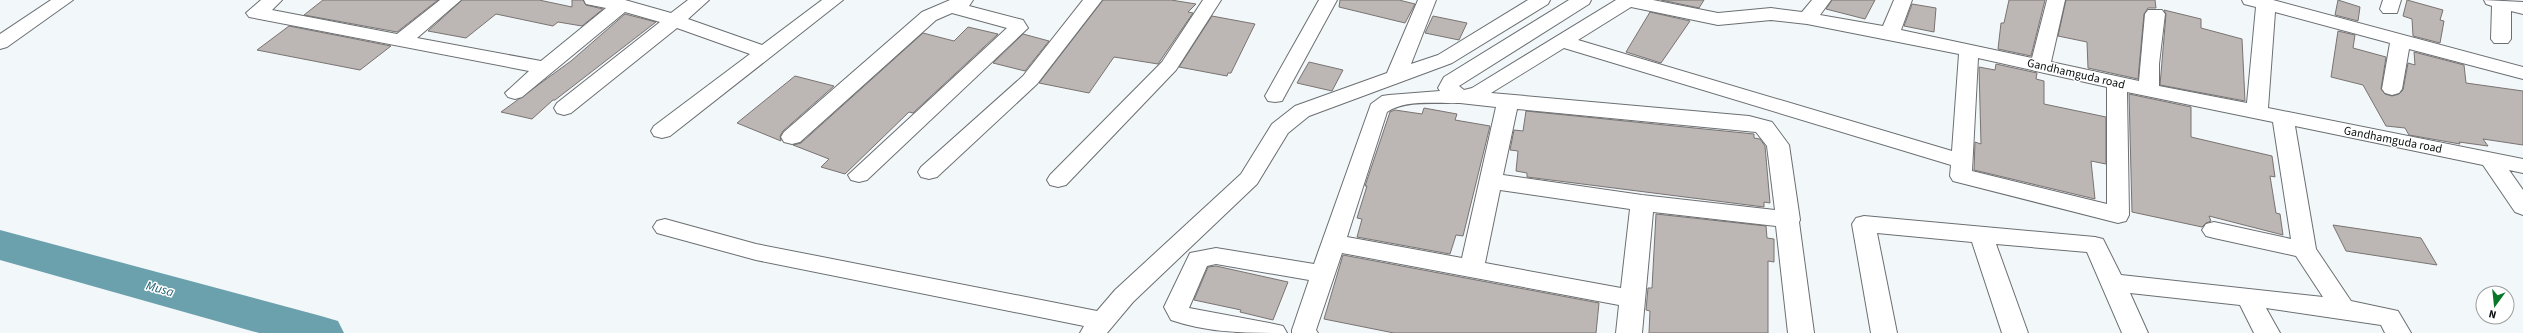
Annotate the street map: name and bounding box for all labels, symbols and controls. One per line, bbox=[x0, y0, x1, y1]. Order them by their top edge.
street label: Gandhamguda road bbox=[2025, 54, 2127, 94]
street label: Gandhamguda road bbox=[2342, 122, 2444, 158]
water label: Musa bbox=[144, 277, 176, 301]
north arrow bbox=[2475, 285, 2515, 325]
text: N bbox=[2487, 306, 2498, 322]

